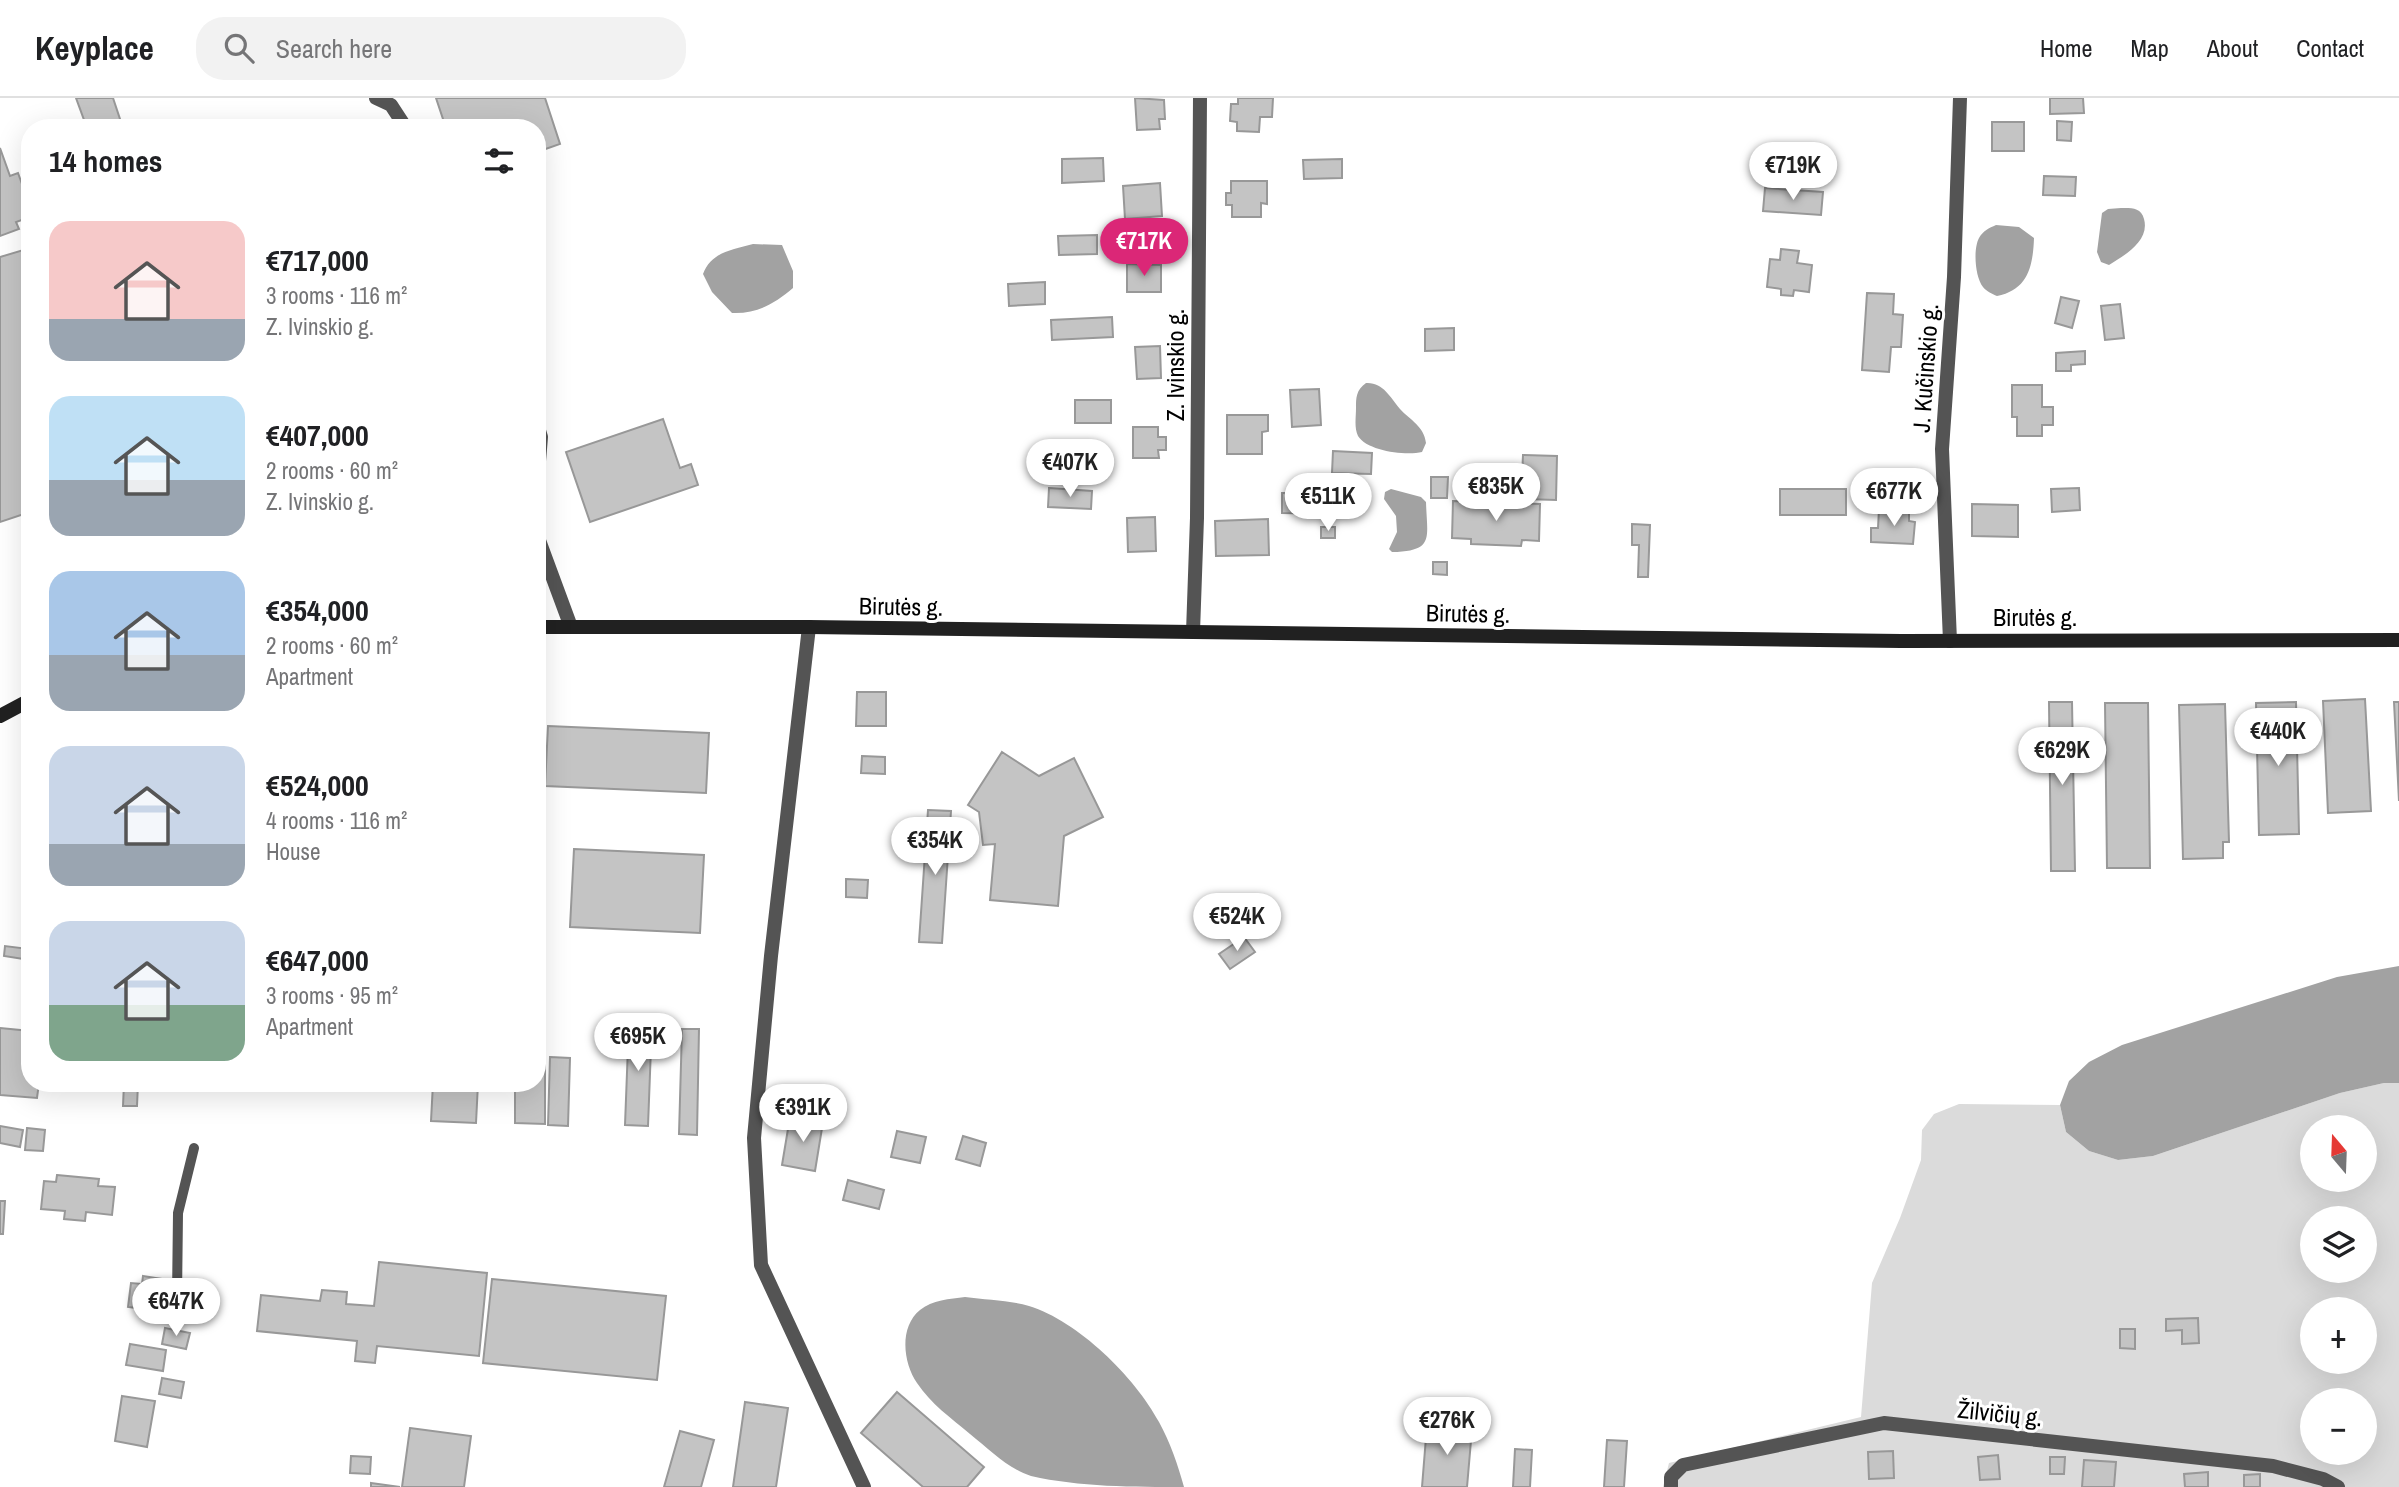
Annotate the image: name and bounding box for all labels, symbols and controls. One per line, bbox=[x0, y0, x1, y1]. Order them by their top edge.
search box bbox=[196, 17, 686, 80]
text: Keyplace bbox=[35, 26, 154, 70]
icon: search bbox=[220, 29, 258, 67]
text: Search here bbox=[276, 31, 392, 66]
text: Home bbox=[2040, 32, 2092, 64]
text: Map bbox=[2130, 32, 2169, 64]
text: About bbox=[2207, 32, 2258, 64]
text: Contact bbox=[2296, 32, 2364, 64]
text: 14 homes bbox=[49, 141, 163, 181]
icon: filters bbox=[480, 142, 518, 180]
pin: €719K bbox=[1744, 142, 1842, 202]
text: €719K bbox=[1765, 149, 1821, 180]
pin: €717K bbox=[1095, 218, 1193, 278]
text: €717K bbox=[1116, 225, 1172, 256]
text: €717,000 bbox=[266, 240, 369, 280]
icon: home bbox=[105, 249, 189, 333]
text: 3 rooms · 116 m² bbox=[266, 280, 407, 311]
street label: J. Kučinskio g. bbox=[1905, 302, 1945, 434]
street label: Z. Ivinskio g. bbox=[1159, 309, 1191, 421]
text: Z. Ivinskio g. bbox=[266, 311, 374, 342]
text: €407,000 bbox=[266, 415, 369, 455]
icon: home bbox=[105, 424, 189, 508]
pin: €407K bbox=[1021, 440, 1119, 499]
text: €407K bbox=[1042, 446, 1098, 477]
text: 2 rooms · 60 m² bbox=[266, 455, 398, 486]
pin: €835K bbox=[1447, 464, 1545, 523]
pin: €677K bbox=[1845, 468, 1943, 528]
text: €835K bbox=[1468, 470, 1524, 501]
pin: €511K bbox=[1279, 474, 1377, 533]
text: €677K bbox=[1866, 475, 1922, 506]
text: €511K bbox=[1301, 480, 1355, 511]
text: Z. Ivinskio g. bbox=[266, 486, 374, 517]
street label: Birutės g. bbox=[859, 589, 943, 623]
text: €354,000 bbox=[266, 590, 369, 630]
street label: Birutės g. bbox=[1426, 596, 1510, 630]
icon: home bbox=[105, 599, 189, 683]
street label: Birutės g. bbox=[1993, 601, 2077, 633]
text: 2 rooms · 60 m² bbox=[266, 630, 398, 661]
text: Apartment bbox=[266, 661, 353, 692]
pin: €440K bbox=[2229, 708, 2327, 768]
text: €440K bbox=[2250, 715, 2306, 746]
pin: €629K bbox=[2013, 728, 2111, 787]
text: €629K bbox=[2034, 734, 2090, 765]
text: €524,000 bbox=[266, 765, 369, 805]
icon: home bbox=[105, 774, 189, 858]
text: 4 rooms · 116 m² bbox=[266, 805, 407, 836]
pin: €354K bbox=[886, 818, 984, 877]
text: €354K bbox=[907, 824, 963, 855]
text: House bbox=[266, 836, 321, 867]
pin: €524K bbox=[1188, 894, 1286, 953]
text: €524K bbox=[1209, 900, 1265, 931]
text: €647,000 bbox=[266, 940, 369, 980]
icon: home bbox=[105, 949, 189, 1033]
text: 3 rooms · 95 m² bbox=[266, 980, 398, 1011]
text: Apartment bbox=[266, 1011, 353, 1042]
pin: €695K bbox=[589, 1014, 687, 1073]
text: €695K bbox=[610, 1020, 666, 1051]
pin: €391K bbox=[754, 1084, 852, 1144]
text: €391K bbox=[775, 1091, 831, 1122]
north arrow bbox=[2300, 1115, 2376, 1192]
map controls bbox=[2300, 1115, 2377, 1465]
button: layers bbox=[2300, 1206, 2377, 1283]
pin: €647K bbox=[127, 1278, 225, 1338]
text: €647K bbox=[148, 1285, 204, 1316]
button: + bbox=[2300, 1297, 2377, 1374]
button: − bbox=[2300, 1388, 2377, 1465]
street label: Žilvičių g. bbox=[1956, 1393, 2044, 1433]
pin: €276K bbox=[1398, 1398, 1496, 1457]
text: €276K bbox=[1419, 1404, 1475, 1435]

